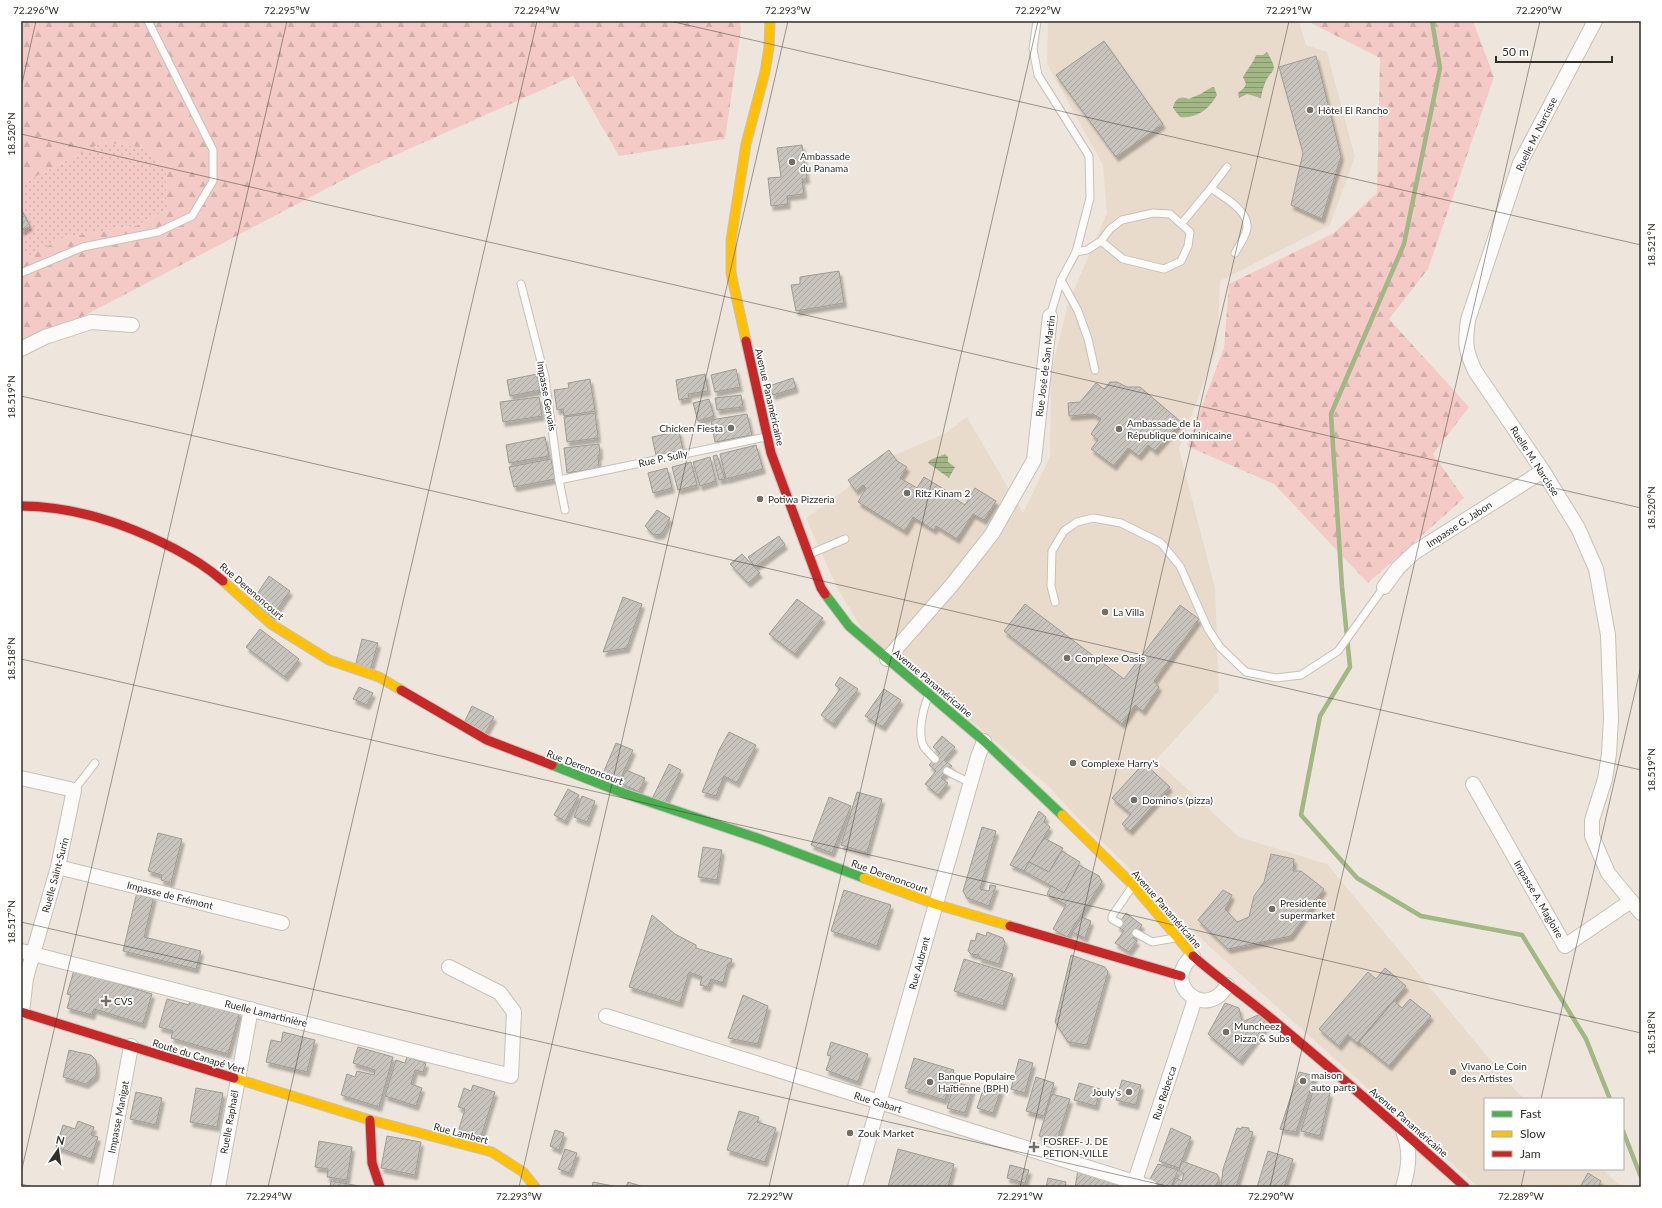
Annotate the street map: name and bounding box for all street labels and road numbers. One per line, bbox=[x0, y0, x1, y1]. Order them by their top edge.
street label: Ruelle M. Narcisse bbox=[1513, 95, 1559, 173]
street label: Rue José de San Martin bbox=[1033, 314, 1057, 418]
street label: Avenue Panaméricaine bbox=[753, 347, 787, 447]
street label: Impasse Gervais bbox=[535, 360, 559, 432]
street label: Ruelle M. Narcisse bbox=[1508, 424, 1562, 498]
street label: Rue P. Sully bbox=[637, 447, 690, 469]
street label: Impasse G. Jabon bbox=[1424, 498, 1494, 550]
street label: Rue Derenoncourt bbox=[217, 560, 287, 622]
street label: Avenue Panaméricaine bbox=[891, 646, 975, 720]
street label: Rue Derenoncourt bbox=[545, 747, 625, 787]
street label: Ruelle Saint-Surin bbox=[39, 836, 71, 914]
street label: Rue Derenoncourt bbox=[850, 857, 930, 896]
street label: Impasse A. Magloire bbox=[1512, 858, 1566, 940]
street label: Avenue Panaméricaine bbox=[1130, 867, 1204, 951]
street label: Impasse de Frémont bbox=[126, 878, 215, 912]
street label: Rue Aubrant bbox=[906, 935, 932, 991]
street label: Ruelle Lamartinière bbox=[224, 997, 308, 1029]
street label: Route du Canapé Vert bbox=[151, 1036, 247, 1076]
street label: Rue Rebecca bbox=[1150, 1064, 1178, 1121]
street label: Impasse Manigat bbox=[105, 1079, 131, 1154]
street label: Avenue Panaméricaine bbox=[1367, 1085, 1451, 1159]
street label: Ruelle Raphaël bbox=[217, 1089, 241, 1155]
street label: Rue Gabart bbox=[853, 1089, 904, 1115]
street label: Rue Lambert bbox=[432, 1120, 490, 1146]

